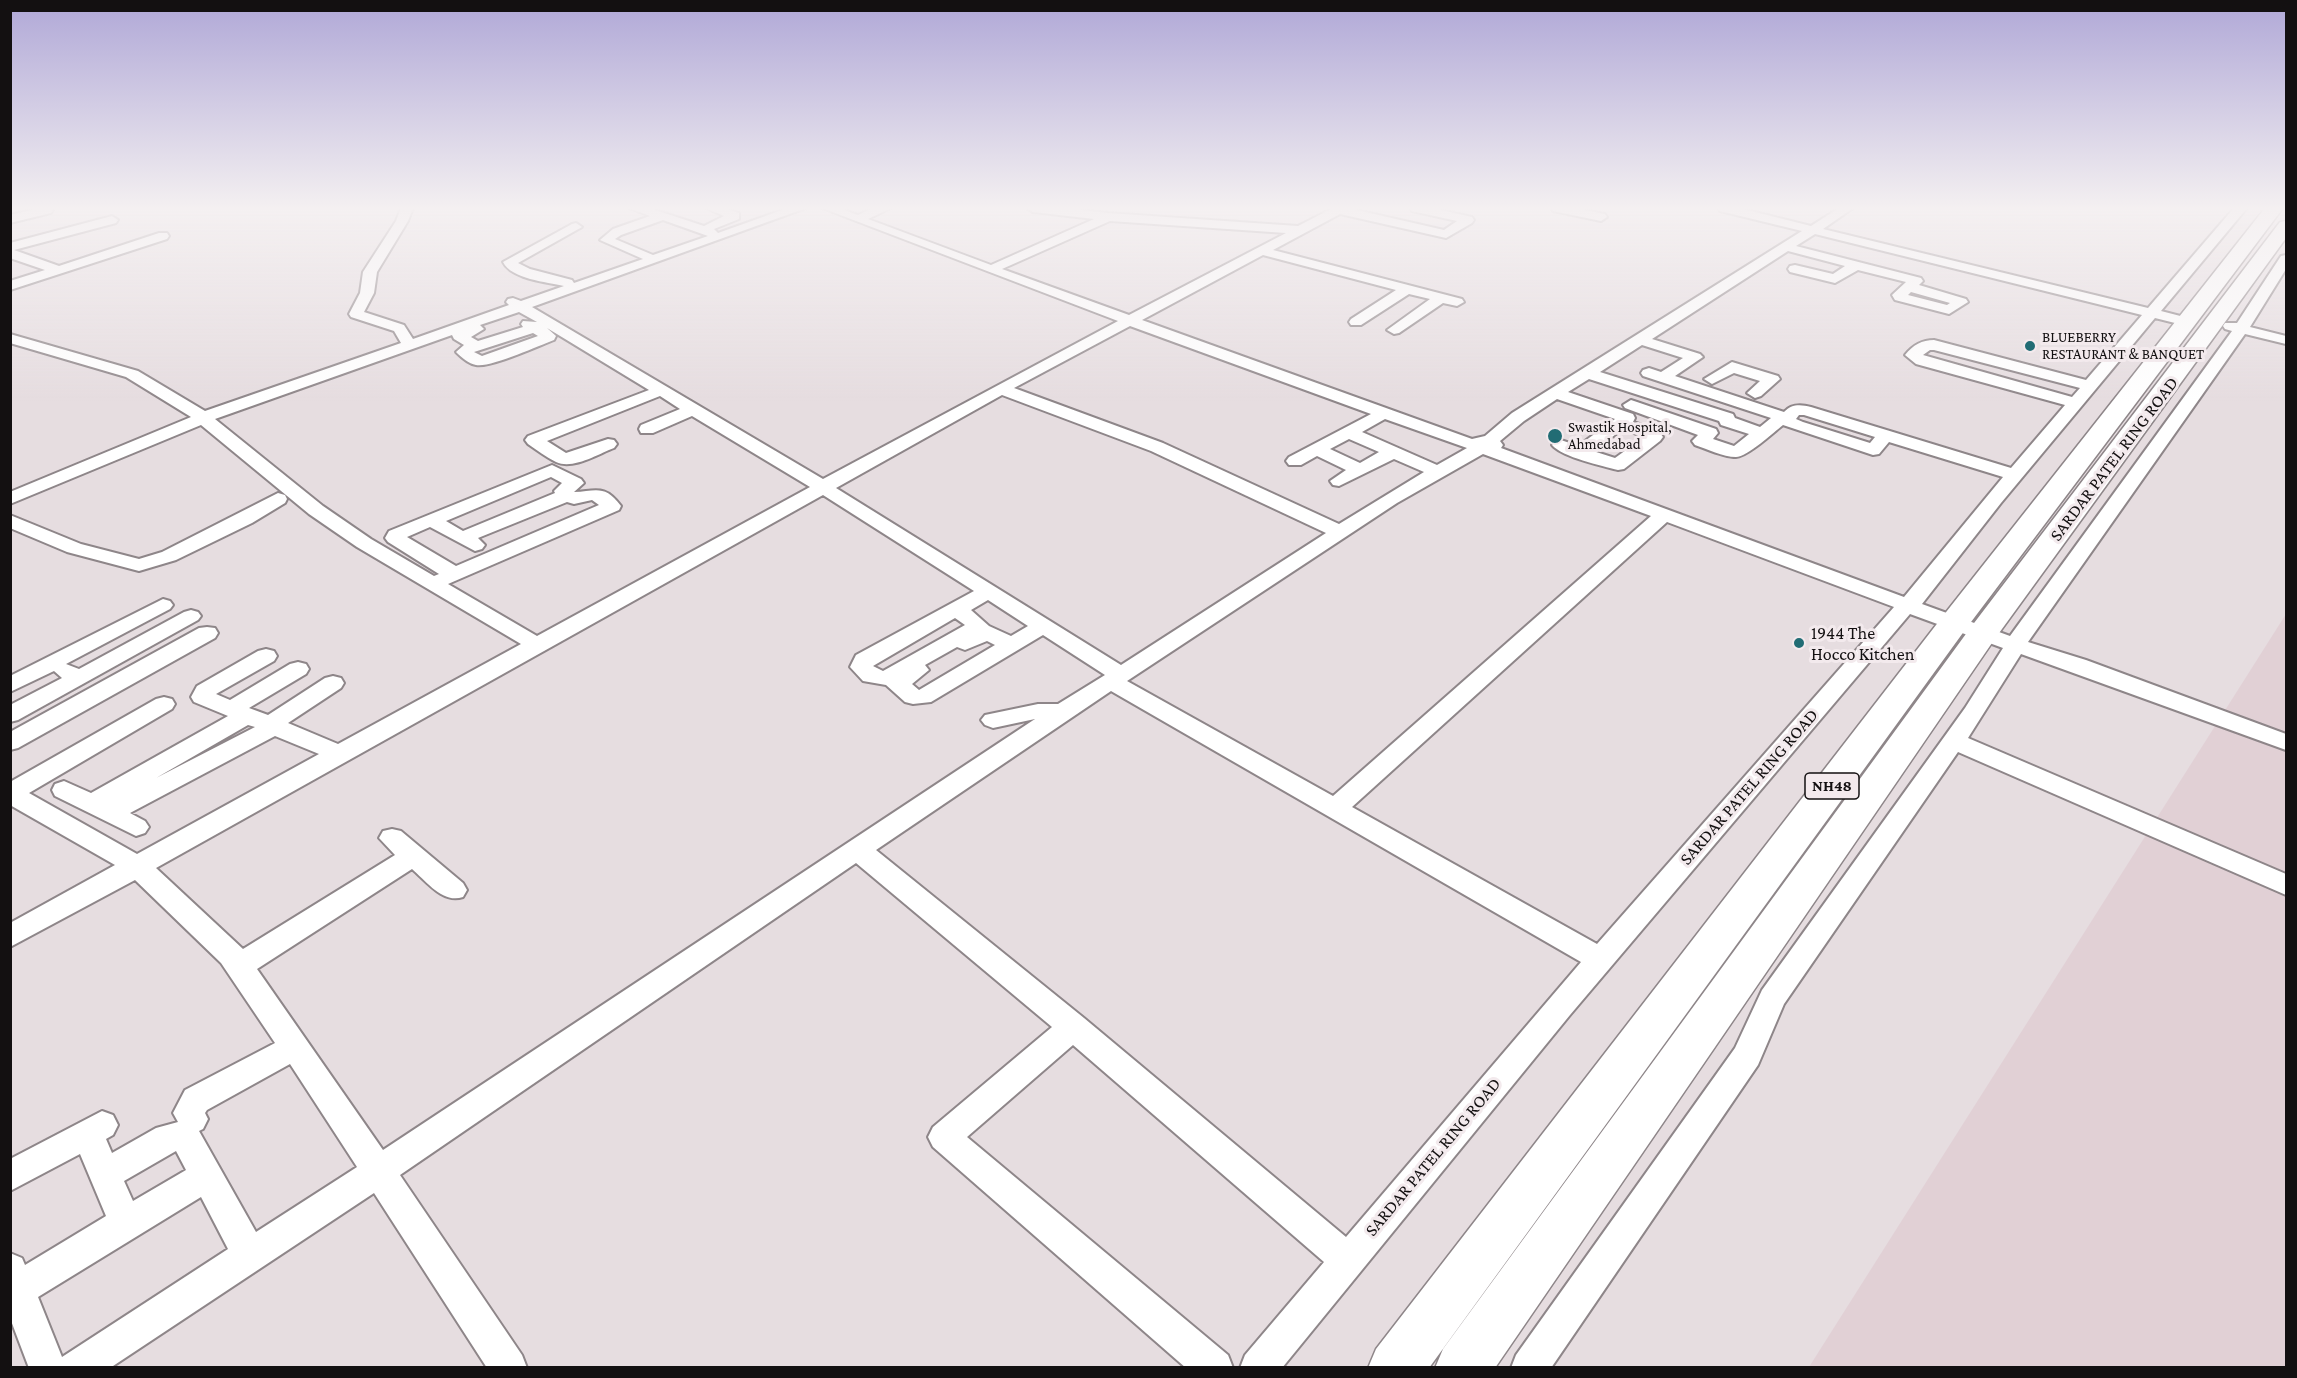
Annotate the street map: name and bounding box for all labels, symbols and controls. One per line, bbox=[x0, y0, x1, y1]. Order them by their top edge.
place label: BLUEBERRY RESTAURANT & BANQUET bbox=[2042, 328, 2204, 363]
marker: BLUEBERRY RESTAURANT & BANQUET bbox=[2023, 339, 2037, 353]
street label: SARDAR PATEL RING ROAD bbox=[2045, 373, 2183, 545]
place label: Swastik Hospital, Ahmedabad bbox=[1568, 418, 1672, 453]
marker: Swastik Hospital, Ahmedabad bbox=[1546, 427, 1564, 445]
place label: 1944 The Hocco Kitchen bbox=[1811, 622, 1914, 664]
marker: 1944 The Hocco Kitchen bbox=[1792, 636, 1806, 650]
street label: SARDAR PATEL RING ROAD bbox=[1675, 704, 1823, 870]
road number: NH48 bbox=[1805, 773, 1859, 799]
street label: SARDAR PATEL RING ROAD bbox=[1360, 1073, 1506, 1241]

